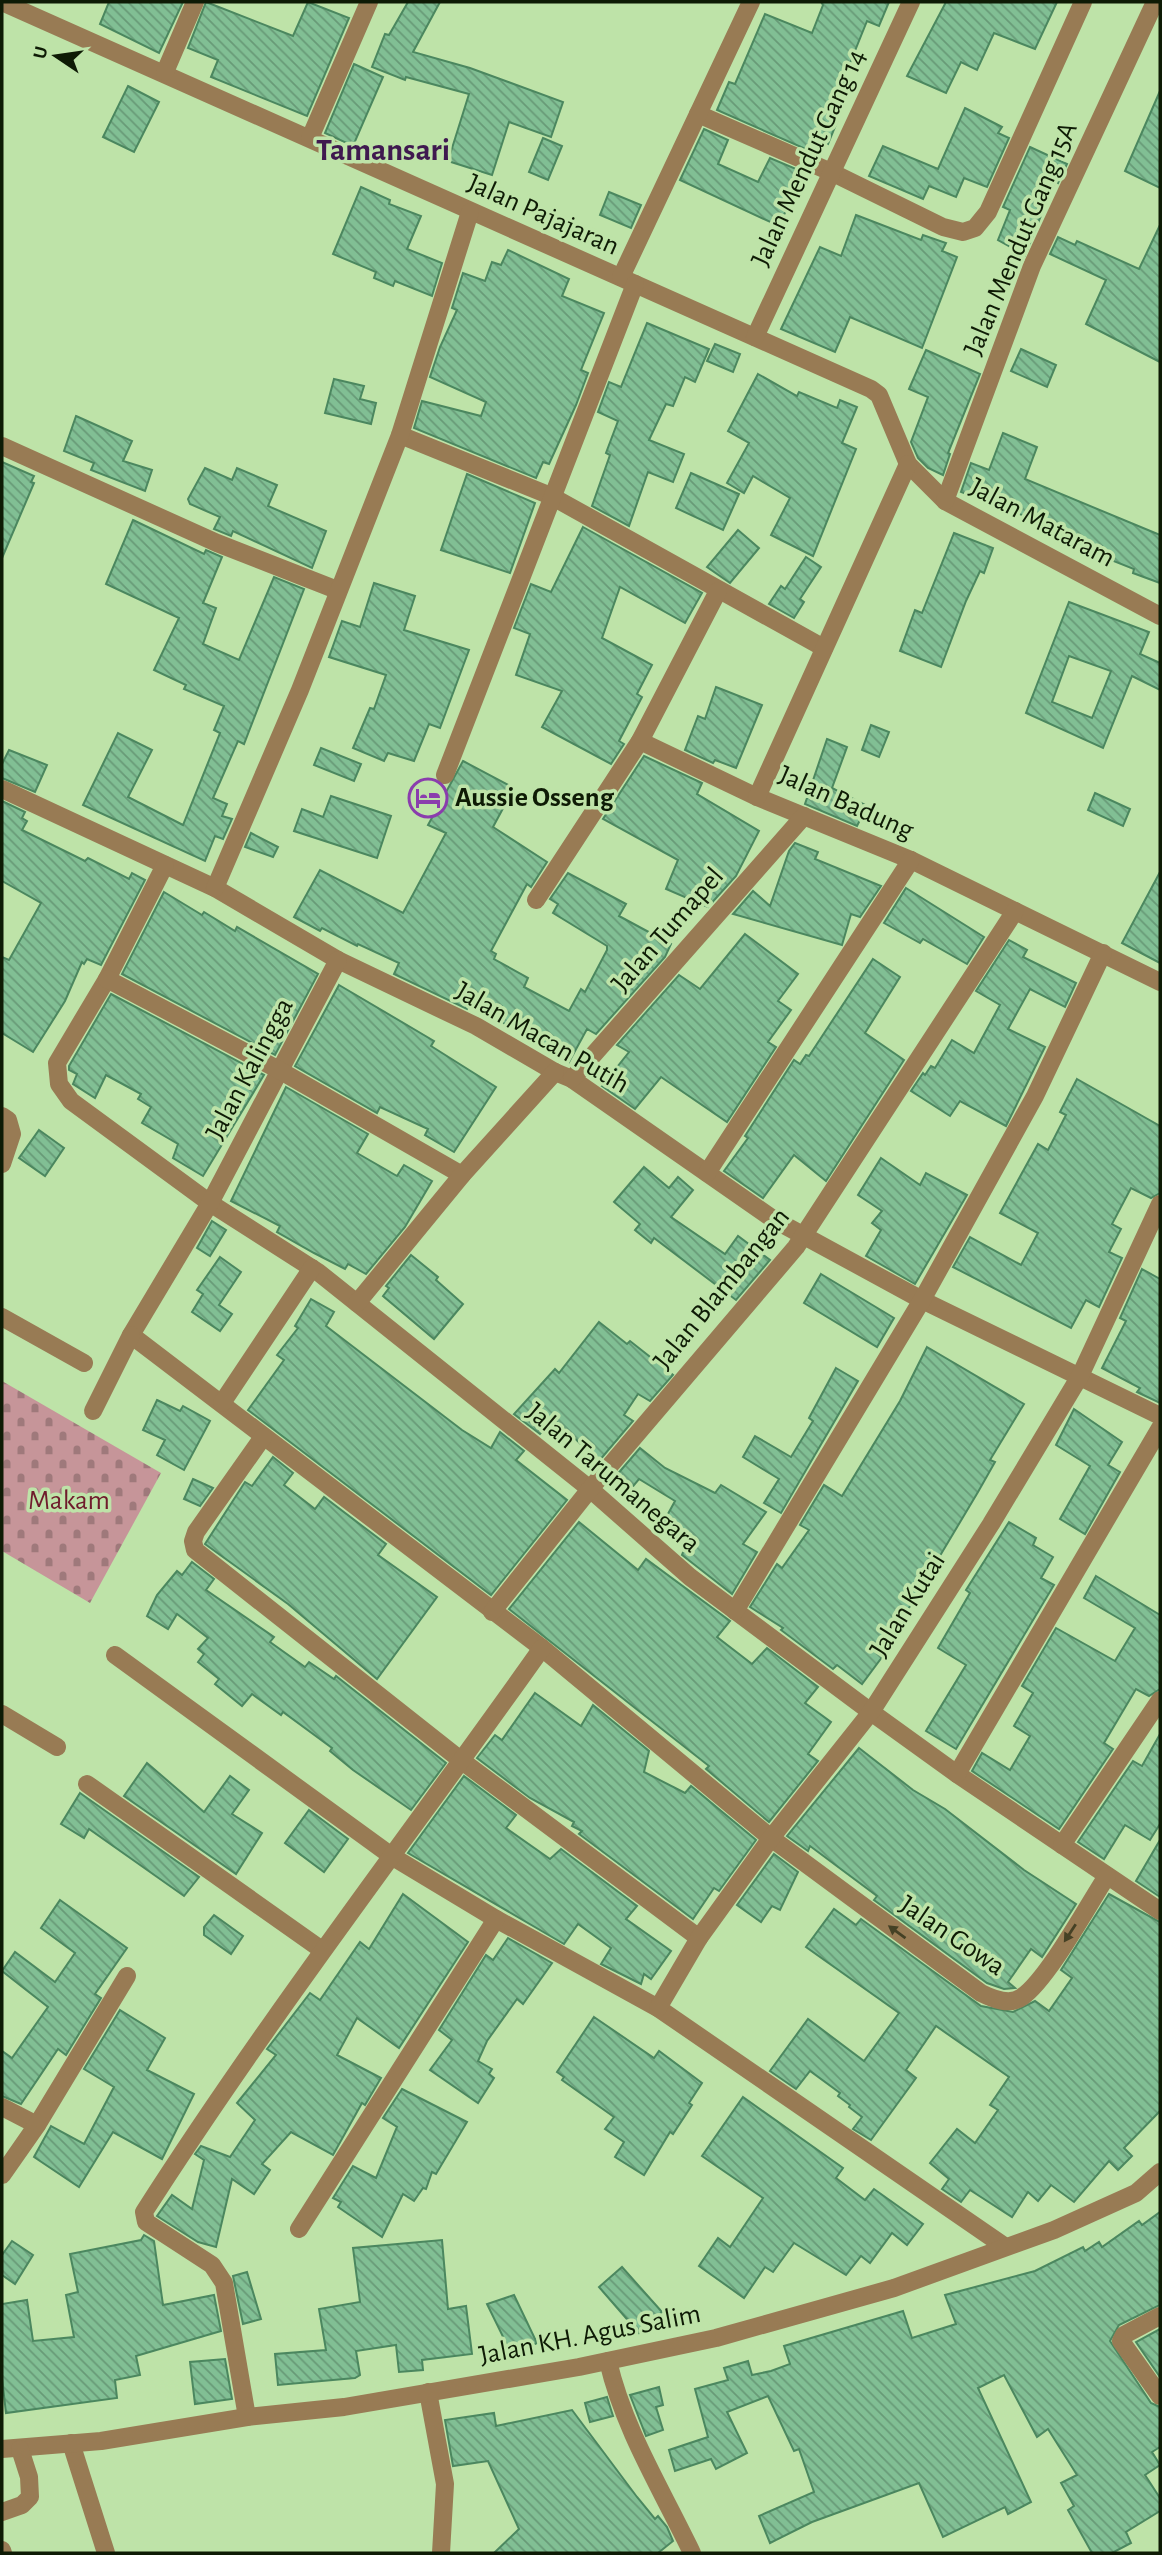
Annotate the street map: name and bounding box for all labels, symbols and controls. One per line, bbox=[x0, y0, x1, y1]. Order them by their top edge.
north arrow bbox=[21, 21, 91, 91]
text: U bbox=[30, 44, 52, 61]
street label: Jalan Mendut Gang 14 bbox=[746, 45, 872, 271]
street label: Jalan Mendut Gang 15A bbox=[959, 118, 1083, 360]
district label: Tamansari bbox=[316, 134, 450, 166]
street label: Jalan Pajajaran bbox=[463, 169, 623, 261]
street label: Jalan Mataram bbox=[965, 473, 1119, 573]
street label: Jalan Badung bbox=[774, 761, 918, 845]
hotel icon: Aussie Osseng bbox=[407, 777, 449, 819]
place label: Aussie Osseng bbox=[455, 784, 615, 812]
street label: Jalan Tumapel bbox=[607, 862, 729, 998]
street label: Jalan Macan Putih bbox=[450, 977, 634, 1099]
street label: Jalan Kalingga bbox=[201, 994, 299, 1144]
street label: Jalan Blambangan bbox=[649, 1203, 795, 1375]
street label: Jalan Tarumanegara bbox=[521, 1398, 705, 1559]
park label: Makam bbox=[28, 1487, 110, 1515]
street label: Jalan Kutai bbox=[865, 1548, 951, 1662]
street label: Jalan Gowa bbox=[894, 1891, 1010, 1981]
one-way arrow bbox=[1063, 1923, 1076, 1943]
one-way arrow bbox=[888, 1925, 906, 1939]
street label: Jalan KH. Agus Salim bbox=[477, 2300, 703, 2370]

